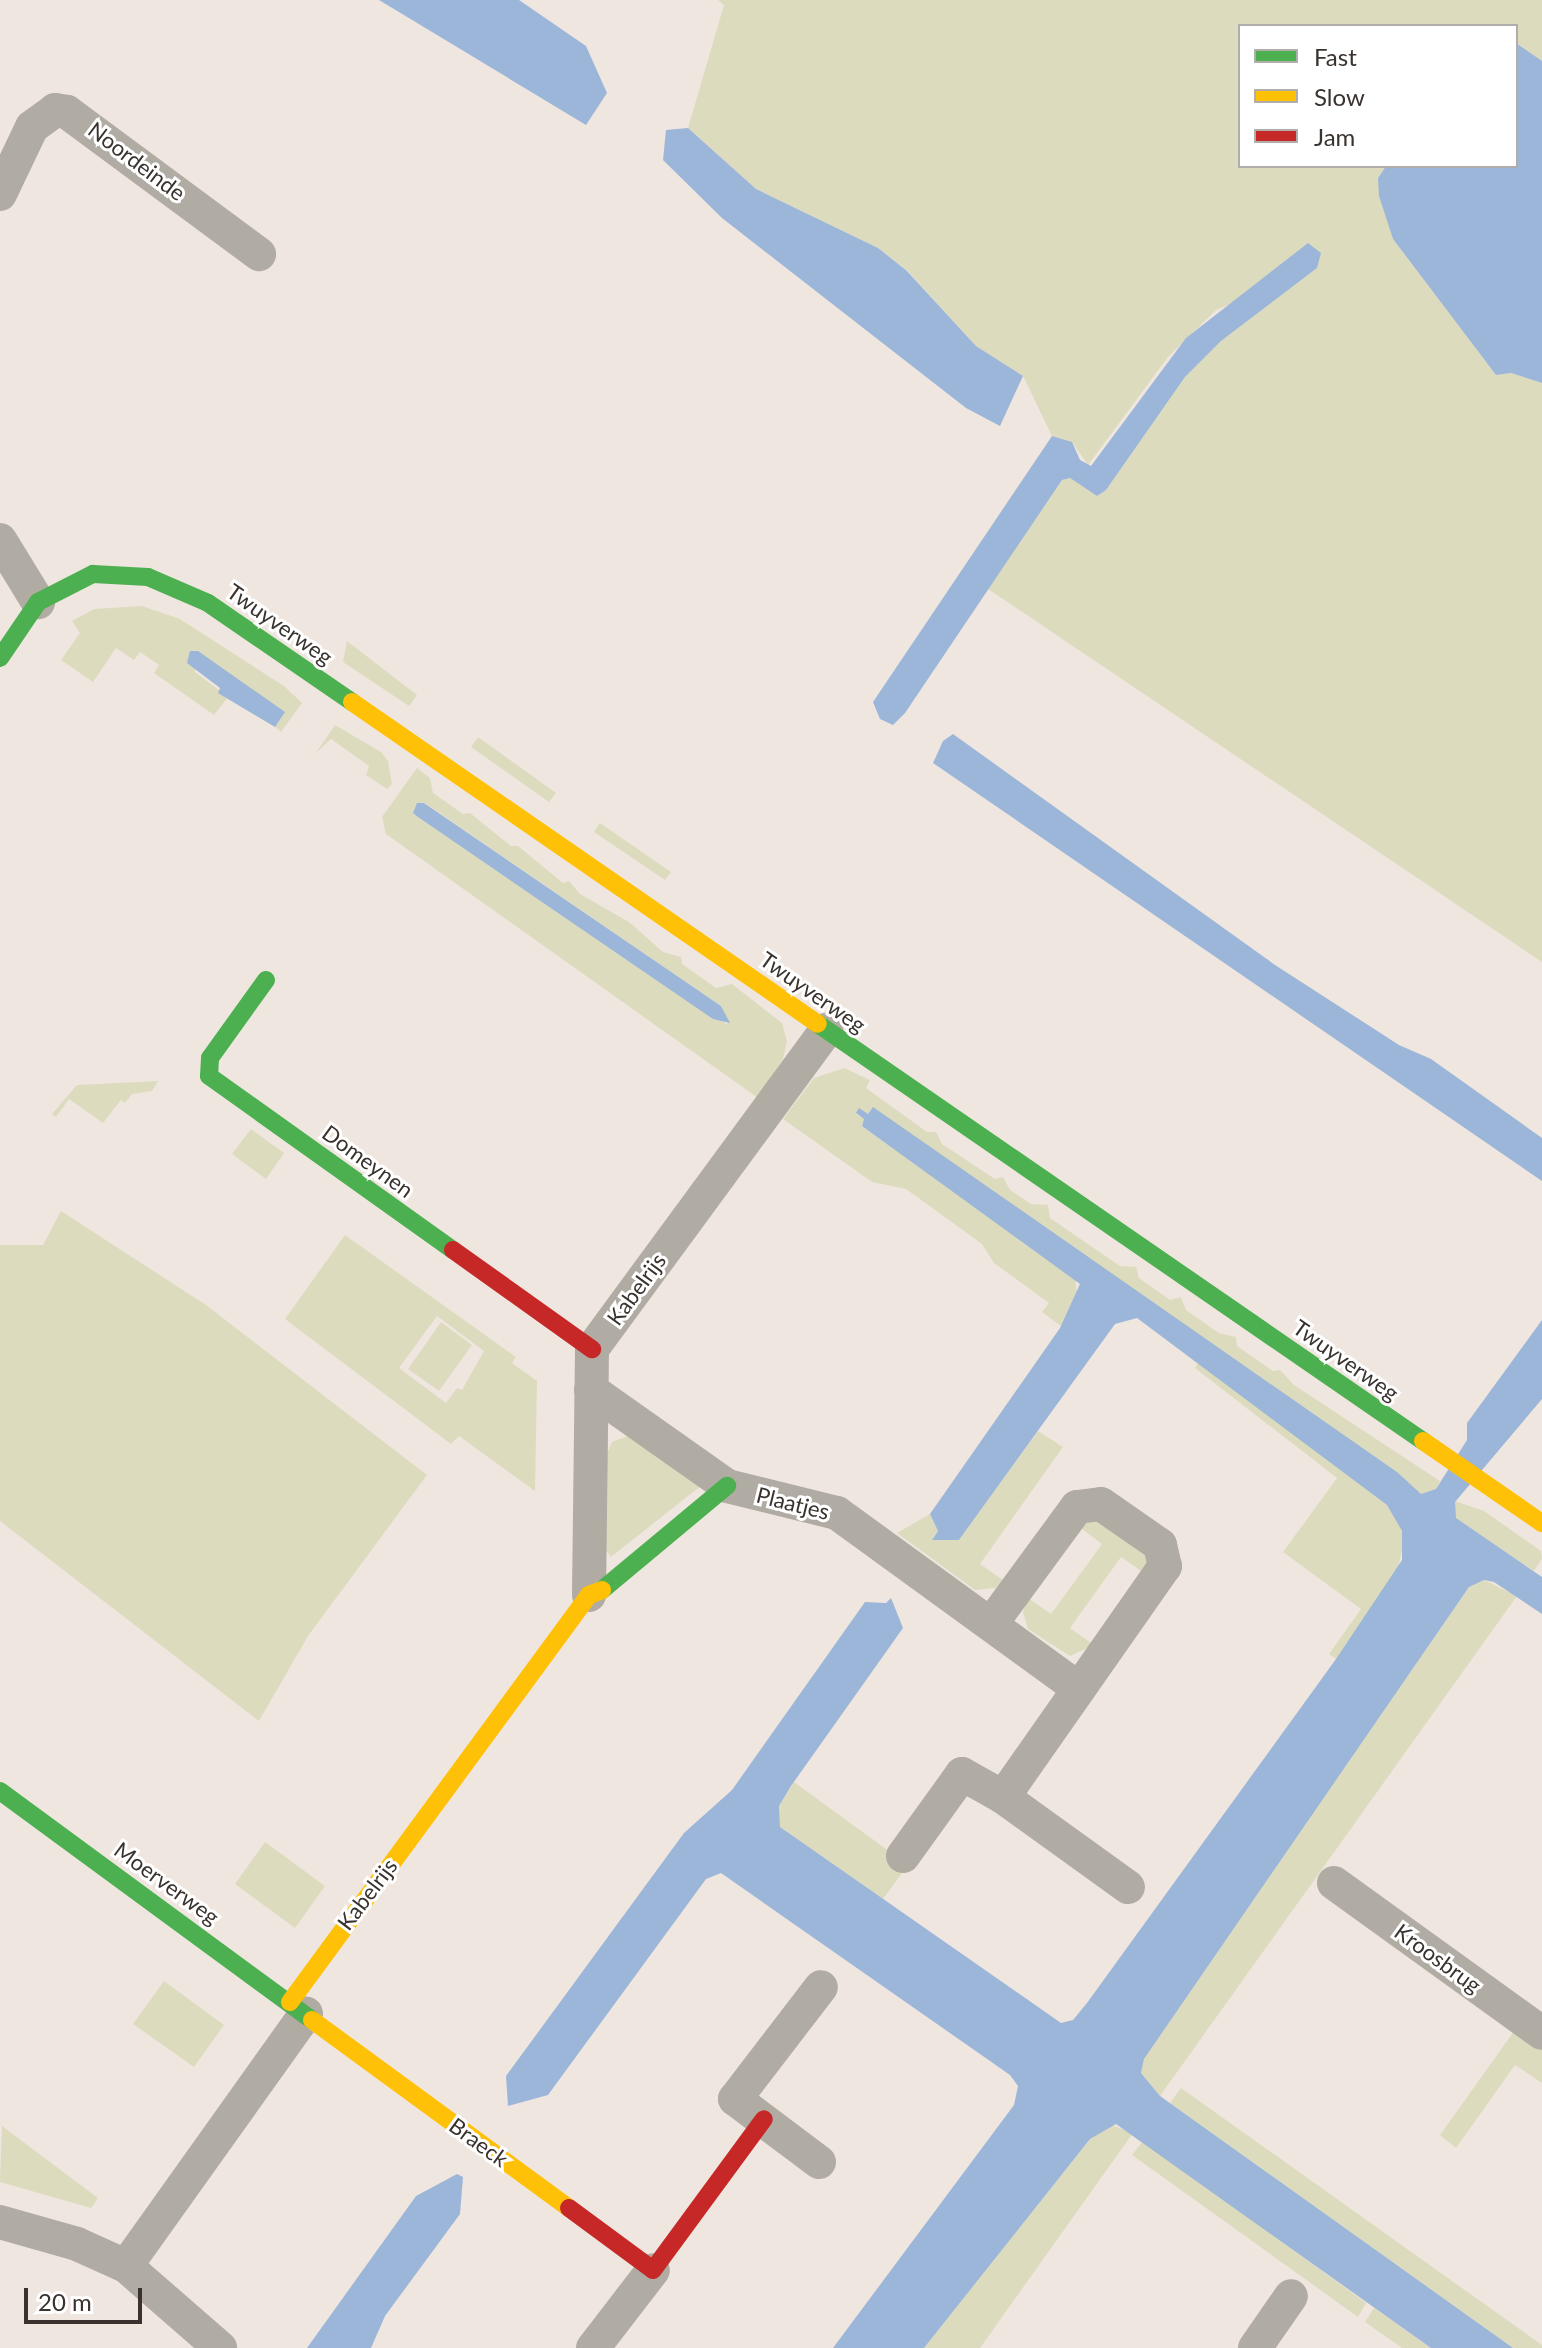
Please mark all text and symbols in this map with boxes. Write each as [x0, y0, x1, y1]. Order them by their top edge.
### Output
legend [1238, 24, 1518, 168]
text: Fast [1314, 42, 1357, 71]
text: Slow [1314, 82, 1365, 111]
street label: Noordeinde [83, 116, 191, 206]
text: Jam [1314, 122, 1355, 151]
street label: Twuyverweg [222, 578, 338, 670]
street label: Twuyverweg [755, 946, 871, 1038]
street label: Domeynen [317, 1119, 419, 1203]
street label: Kabelrijs [601, 1248, 671, 1330]
street label: Twuyverweg [1288, 1314, 1404, 1406]
street label: Plaatjes [754, 1481, 832, 1525]
street label: Moerverweg [109, 1836, 225, 1930]
street label: Kabelrijs [332, 1853, 402, 1935]
street label: Kroosbrug [1390, 1918, 1486, 1998]
street label: Braeck [445, 2112, 513, 2172]
scale bar [28, 2272, 146, 2322]
text: 20 m [38, 2287, 92, 2316]

